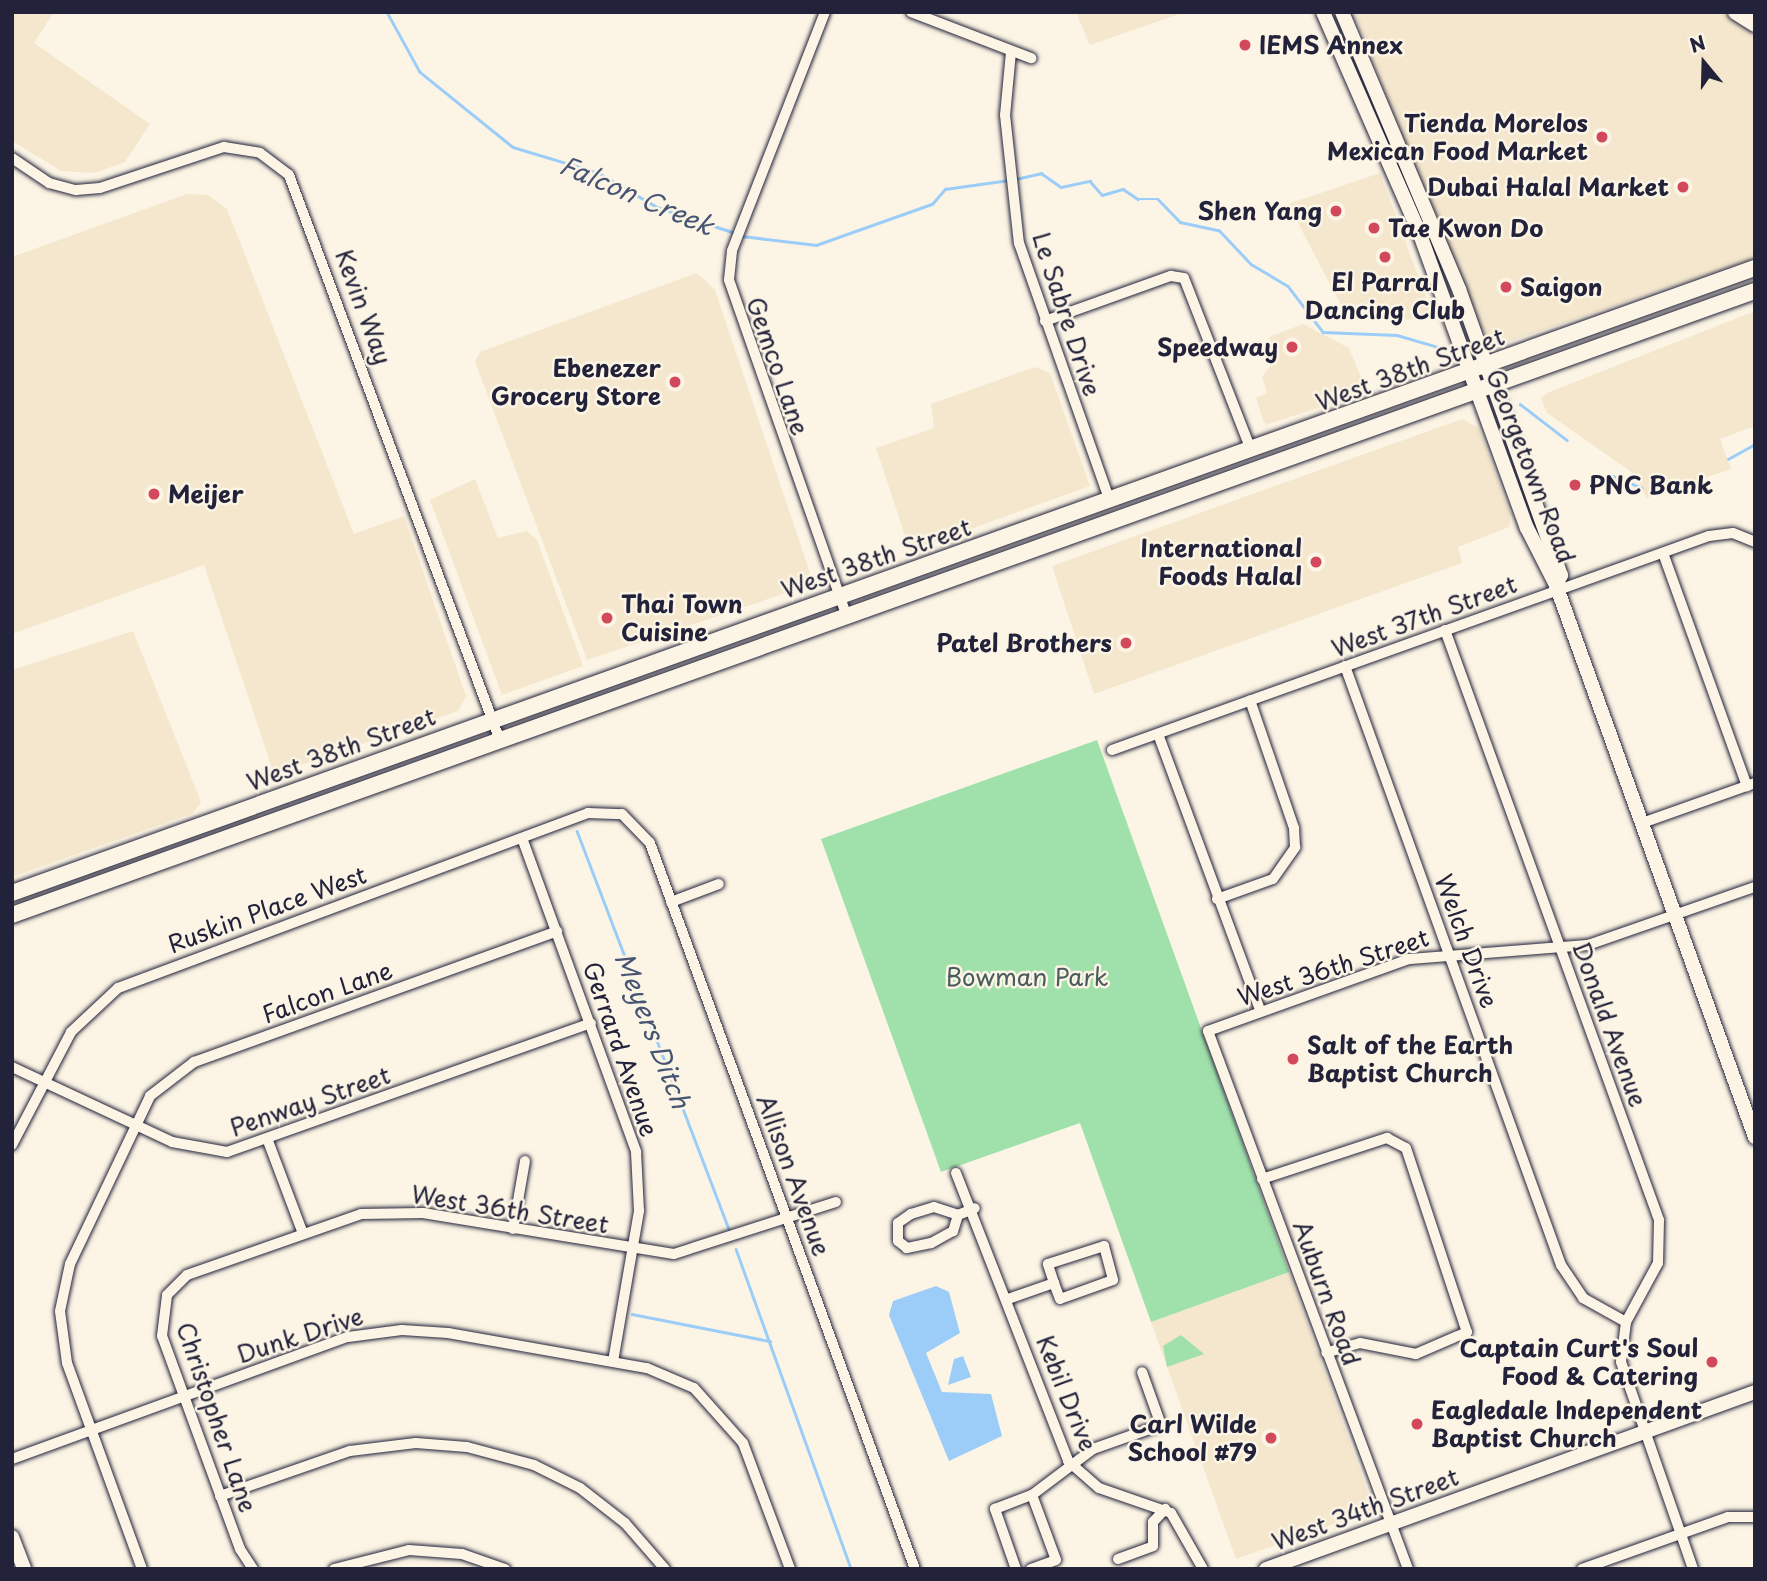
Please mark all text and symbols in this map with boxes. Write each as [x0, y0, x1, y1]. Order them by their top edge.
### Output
text: N [1685, 27, 1709, 59]
north arrow [1669, 28, 1739, 98]
place label: IEMS Annex [1259, 31, 1402, 59]
marker: IEMS Annex [1237, 37, 1253, 53]
place label: Tienda Morelos Mexican Food Market [1327, 109, 1588, 165]
marker: Tienda Morelos Mexican Food Market [1594, 129, 1610, 145]
water label: Falcon Creek [555, 148, 719, 242]
place label: Dubai Halal Market [1425, 173, 1669, 201]
marker: Dubai Halal Market [1675, 179, 1691, 195]
place label: Shen Yang [1198, 197, 1322, 225]
marker: Shen Yang [1328, 203, 1344, 219]
place label: Tae Kwon Do [1388, 214, 1545, 242]
marker: Tae Kwon Do [1366, 220, 1382, 236]
street label: Le Sabre Drive [1027, 228, 1107, 400]
street label: Kevin Way [330, 246, 398, 368]
marker: El Parral Dancing Club [1377, 249, 1393, 265]
place label: El Parral Dancing Club [1304, 268, 1466, 324]
place label: Saigon [1520, 273, 1603, 301]
marker: Saigon [1498, 279, 1514, 295]
street label: Gemco Lane [741, 293, 815, 439]
street label: West 38th Street [1312, 322, 1508, 416]
place label: Speedway [1157, 333, 1278, 361]
marker: Speedway [1284, 339, 1300, 355]
place label: Ebenezer Grocery Store [490, 354, 661, 410]
street label: Georgetown Road [1481, 365, 1581, 567]
marker: Ebenezer Grocery Store [667, 374, 683, 390]
place label: PNC Bank [1589, 471, 1713, 499]
marker: PNC Bank [1567, 477, 1583, 493]
place label: Meijer [168, 480, 244, 508]
marker: Meijer [146, 486, 162, 502]
street label: West 38th Street [778, 512, 974, 604]
place label: International Foods Halal [1140, 534, 1302, 590]
marker: International Foods Halal [1308, 554, 1324, 570]
street label: West 37th Street [1327, 569, 1521, 663]
place label: Thai Town Cuisine [621, 590, 742, 646]
marker: Thai Town Cuisine [599, 610, 615, 626]
place label: Patel Brothers [935, 629, 1112, 657]
marker: Patel Brothers [1118, 635, 1134, 651]
street label: West 38th Street [243, 702, 439, 796]
street label: Ruskin Place West [164, 860, 370, 958]
street label: Welch Drive [1430, 871, 1504, 1011]
street label: West 36th Street [1233, 922, 1433, 1012]
street label: Donald Avenue [1567, 937, 1653, 1111]
water label: Meyers Ditch [609, 947, 697, 1113]
street label: Falcon Lane [257, 955, 397, 1029]
street label: Gerrard Avenue [577, 957, 665, 1141]
park label: Bowman Park [946, 963, 1108, 991]
place label: Salt of the Earth Baptist Church [1307, 1031, 1514, 1087]
marker: Salt of the Earth Baptist Church [1285, 1051, 1301, 1067]
street label: Penway Street [226, 1060, 394, 1142]
street label: Allison Avenue [752, 1092, 836, 1258]
street label: West 36th Street [409, 1179, 611, 1239]
street label: Auburn Road [1287, 1216, 1367, 1370]
street label: Dunk Drive [233, 1301, 367, 1369]
street label: Christopher Lane [171, 1318, 263, 1516]
street label: Kebil Drive [1031, 1330, 1103, 1456]
place label: Captain Curt's Soul Food & Catering [1458, 1334, 1698, 1390]
marker: Captain Curt's Soul Food & Catering [1704, 1354, 1720, 1370]
place label: Eagledale Independent Baptist Church [1431, 1396, 1703, 1452]
place label: Carl Wilde School #79 [1127, 1410, 1257, 1466]
marker: Eagledale Independent Baptist Church [1409, 1416, 1425, 1432]
marker: Carl Wilde School #79 [1263, 1430, 1279, 1446]
street label: West 34th Street [1267, 1462, 1463, 1556]

